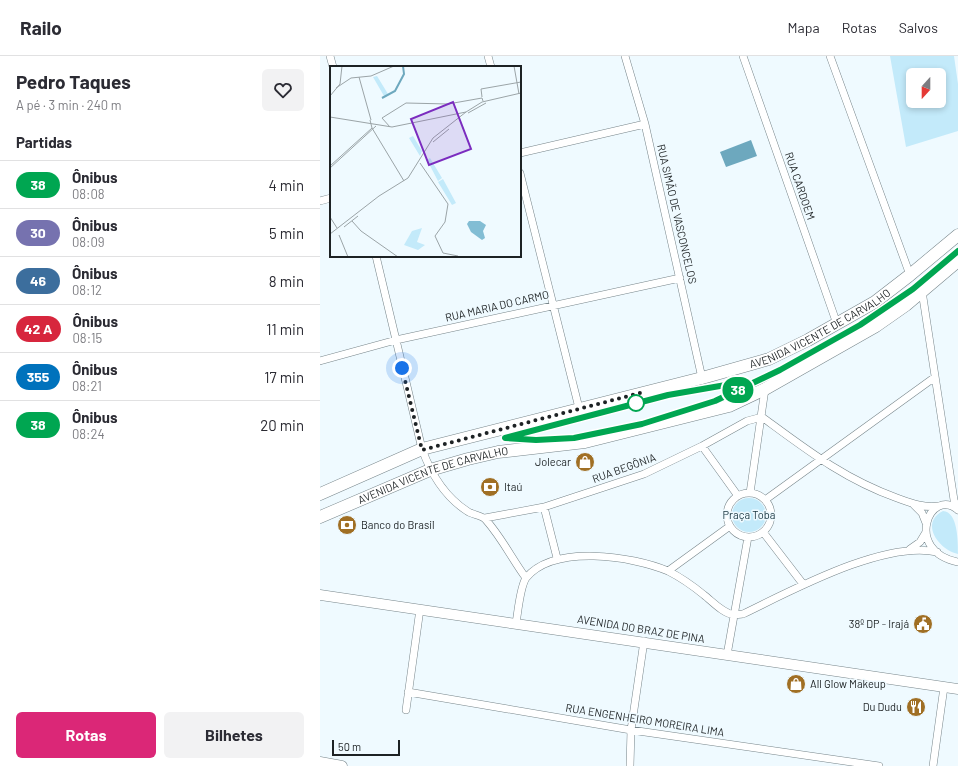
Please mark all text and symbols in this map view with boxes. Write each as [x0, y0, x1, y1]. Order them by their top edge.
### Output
text: Railo [20, 16, 62, 39]
text: Mapa [788, 19, 820, 36]
text: Rotas [842, 19, 877, 36]
text: Salvos [899, 19, 938, 36]
inset map [330, 66, 521, 257]
north arrow [906, 68, 946, 108]
map controls [906, 68, 946, 108]
button: heart [262, 69, 304, 111]
text: Pedro Taques [16, 70, 131, 93]
text: A pé · 3 min · 240 m [16, 97, 122, 113]
text: Partidas [16, 133, 72, 151]
street label: RUA SIMÃO DE VASCONCELOS [655, 143, 700, 285]
street label: RUA CARDOEM [783, 150, 818, 221]
text: Ônibus [72, 168, 118, 186]
text: 38 [30, 176, 46, 193]
text: 4 min [268, 176, 304, 194]
text: 08:08 [72, 186, 105, 202]
text: Ônibus [72, 216, 118, 234]
text: 30 [30, 224, 46, 241]
text: 5 min [269, 224, 304, 242]
text: 08:09 [72, 234, 105, 250]
text: Ônibus [72, 264, 118, 282]
text: 46 [30, 272, 46, 289]
text: 8 min [269, 272, 304, 290]
text: 08:12 [72, 282, 102, 298]
street label: AVENIDA VICENTE DE CARVALHO [748, 286, 893, 370]
street label: RUA MARIA DO CARMO [444, 287, 550, 324]
text: Ônibus [73, 312, 118, 330]
text: 42 A [24, 320, 53, 337]
text: 11 min [266, 320, 304, 338]
text: 08:15 [73, 330, 102, 346]
your location [392, 358, 412, 378]
text: Ônibus [72, 360, 118, 378]
text: 355 [27, 368, 49, 385]
text: 17 min [264, 368, 304, 386]
line badge: 38 [720, 377, 756, 403]
text: 08:21 [72, 378, 102, 394]
text: 38 [730, 381, 746, 398]
unlabelled marker [627, 394, 645, 412]
text: Ônibus [72, 408, 118, 426]
text: 38 [30, 416, 46, 433]
text: 20 min [260, 416, 304, 434]
text: 08:24 [72, 426, 105, 442]
street label: AVENIDA VICENTE DE CARVALHO [356, 444, 509, 506]
street label: RUA BEGÔNIA [590, 450, 658, 485]
shop icon: Jolecar [574, 451, 596, 473]
place label: Jolecar [535, 455, 571, 468]
bank icon: Itaú [479, 476, 501, 498]
place label: Itaú [504, 480, 522, 493]
park label: Praça Toba [723, 508, 775, 521]
bank icon: Banco do Brasil [336, 514, 358, 536]
place label: Banco do Brasil [361, 518, 435, 531]
street label: AVENIDA DO BRAZ DE PINA [576, 612, 706, 645]
public building icon: 38º DP - Irajá [912, 613, 934, 635]
place label: 38º DP - Irajá [849, 617, 909, 630]
shop icon: All Glow Makeup [785, 673, 807, 695]
place label: All Glow Makeup [810, 677, 886, 690]
restaurant icon: Du Dudu [905, 696, 927, 718]
place label: Du Dudu [863, 700, 902, 713]
street label: RUA ENGENHEIRO MOREIRA LIMA [565, 701, 726, 739]
button: Rotas [16, 712, 156, 758]
button: Bilhetes [164, 712, 304, 758]
scale bar [332, 738, 400, 757]
text: 50 m [338, 740, 361, 753]

